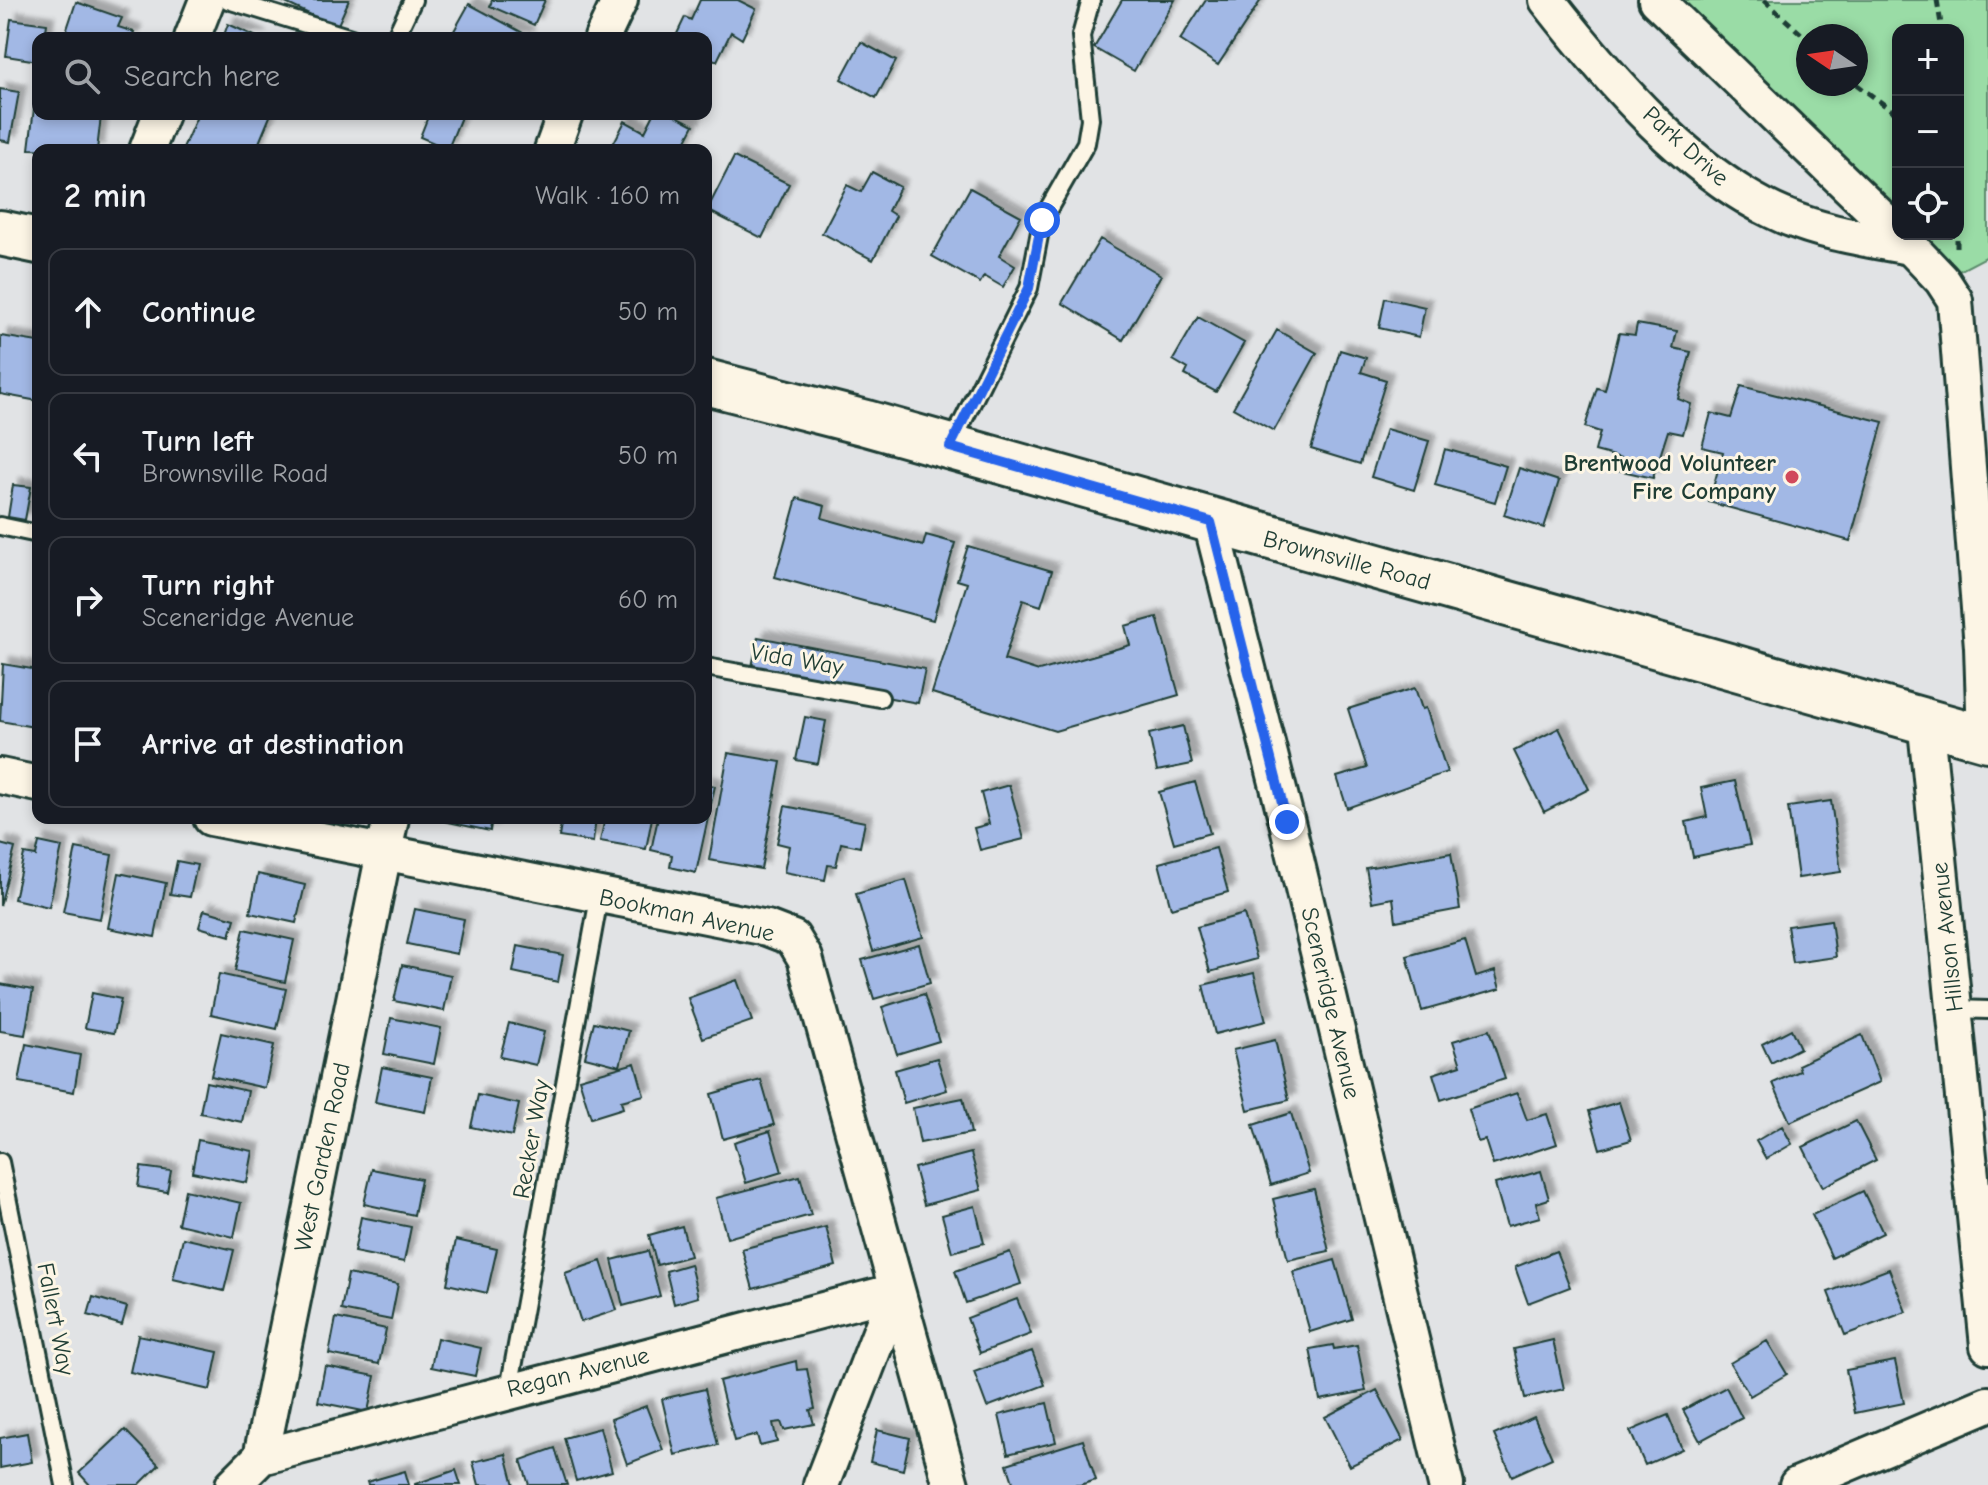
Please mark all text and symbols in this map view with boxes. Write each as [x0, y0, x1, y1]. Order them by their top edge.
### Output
north arrow [1796, 24, 1868, 96]
map controls [1892, 24, 1964, 240]
button: + [1892, 24, 1964, 96]
search box [32, 32, 712, 120]
icon: search [60, 54, 104, 98]
text: Search here [124, 59, 280, 94]
button: − [1892, 96, 1964, 168]
street label: Park Drive [1637, 100, 1735, 192]
button: locate [1892, 168, 1964, 240]
text: 2 min [64, 176, 147, 216]
text: Walk · 160 m [535, 181, 680, 211]
route start [1024, 202, 1060, 238]
icon: ahead [66, 290, 110, 334]
text: Continue [142, 295, 256, 330]
text: 50 m [618, 297, 678, 327]
text: Turn left [142, 424, 254, 459]
icon: left [66, 434, 110, 478]
text: 50 m [618, 441, 678, 471]
place label: Brentwood Volunteer Fire Company [1563, 449, 1776, 505]
text: Brownsville Road [142, 459, 328, 489]
marker: Brentwood Volunteer Fire Company [1783, 468, 1801, 486]
street label: Brownsville Road [1260, 524, 1434, 596]
text: Turn right [142, 568, 274, 603]
icon: right [66, 578, 110, 622]
text: 60 m [618, 585, 678, 615]
text: Sceneridge Avenue [142, 603, 354, 633]
street label: Vida Way [748, 637, 846, 681]
icon: arrive [66, 722, 110, 766]
text: Arrive at destination [142, 727, 404, 762]
route end [1269, 804, 1305, 840]
street label: Hillson Avenue [1925, 861, 1969, 1013]
street label: Bookman Avenue [597, 883, 777, 947]
street label: Sceneridge Avenue [1295, 905, 1367, 1101]
street label: West Garden Road [288, 1060, 356, 1254]
street label: Recker Way [507, 1077, 555, 1201]
street label: Fallert Way [31, 1260, 81, 1378]
street label: Regan Avenue [504, 1341, 652, 1403]

